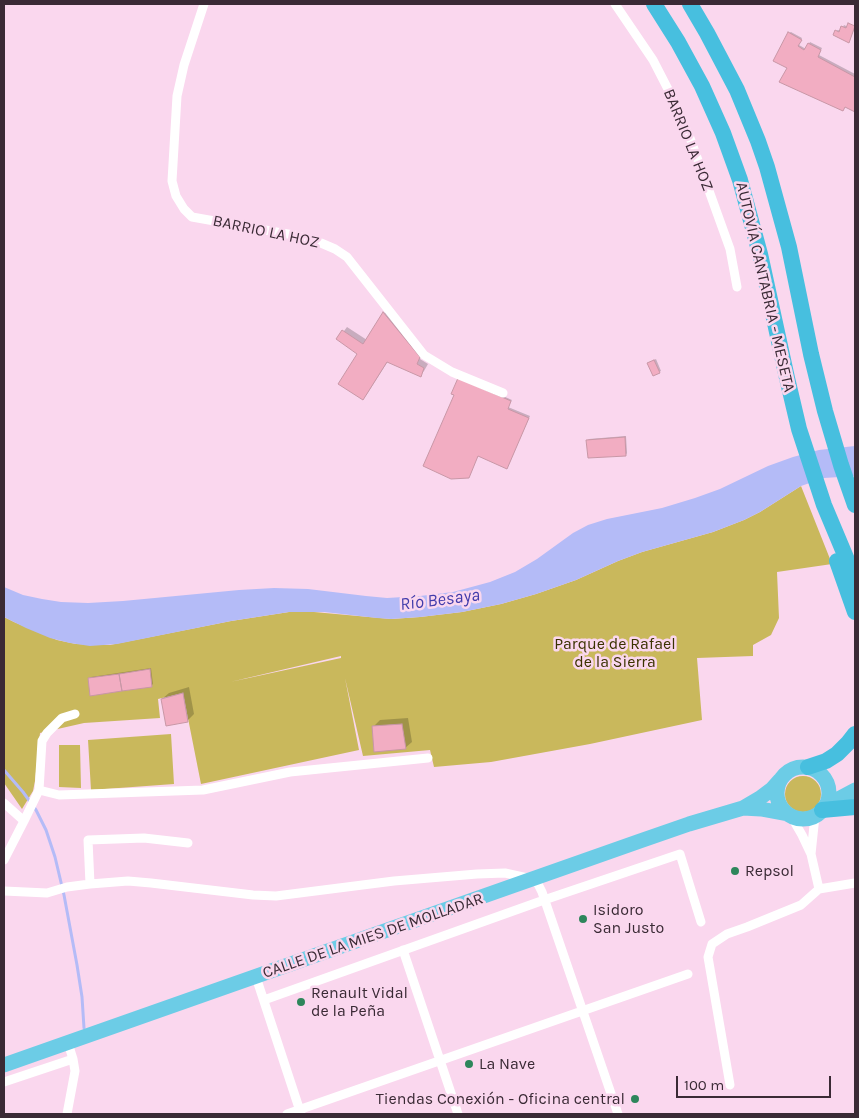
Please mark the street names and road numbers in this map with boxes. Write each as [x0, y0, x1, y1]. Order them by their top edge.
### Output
street label: BARRIO LA HOZ [659, 86, 717, 194]
street label: AUTOVÍA CANTABRIA - MESETA [731, 180, 799, 394]
street label: BARRIO LA HOZ [211, 211, 321, 253]
street label: CALLE DE LA MIES DE MOLLADAR [260, 889, 486, 983]

